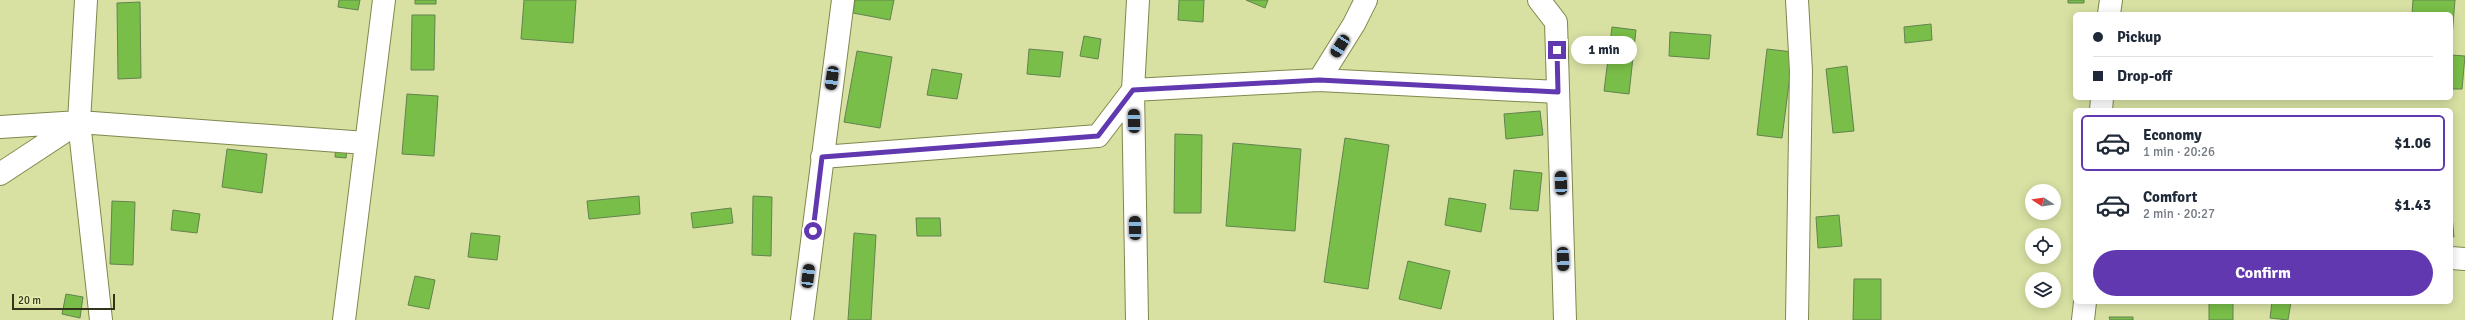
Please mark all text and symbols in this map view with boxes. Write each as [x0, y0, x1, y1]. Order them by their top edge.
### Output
text: Pickup [2117, 28, 2161, 46]
car [1329, 33, 1351, 59]
callout: 1 min [1571, 36, 1637, 64]
route end [1548, 41, 1566, 59]
text: 1 min [1588, 42, 1620, 58]
car [824, 65, 840, 91]
text: Drop-off [2117, 67, 2172, 85]
car [1128, 109, 1140, 133]
icon: car [2095, 125, 2131, 161]
text: Economy [2143, 126, 2202, 144]
text: $1.06 [2394, 134, 2431, 152]
text: 1 min · 20:26 [2143, 144, 2215, 160]
car [1555, 171, 1567, 195]
north arrow [2025, 184, 2061, 220]
map controls [2025, 184, 2061, 308]
icon: car [2095, 187, 2131, 223]
text: Comfort [2143, 188, 2197, 206]
text: $1.43 [2394, 196, 2431, 214]
text: 2 min · 20:27 [2143, 206, 2215, 222]
car [1129, 216, 1141, 240]
route start [804, 222, 822, 240]
button: locate [2025, 228, 2061, 264]
car [1557, 247, 1569, 271]
button: Confirm [2093, 250, 2433, 296]
car [801, 263, 815, 289]
button: layers [2025, 272, 2061, 308]
scale bar [12, 292, 115, 311]
text: 20 m [18, 294, 41, 307]

